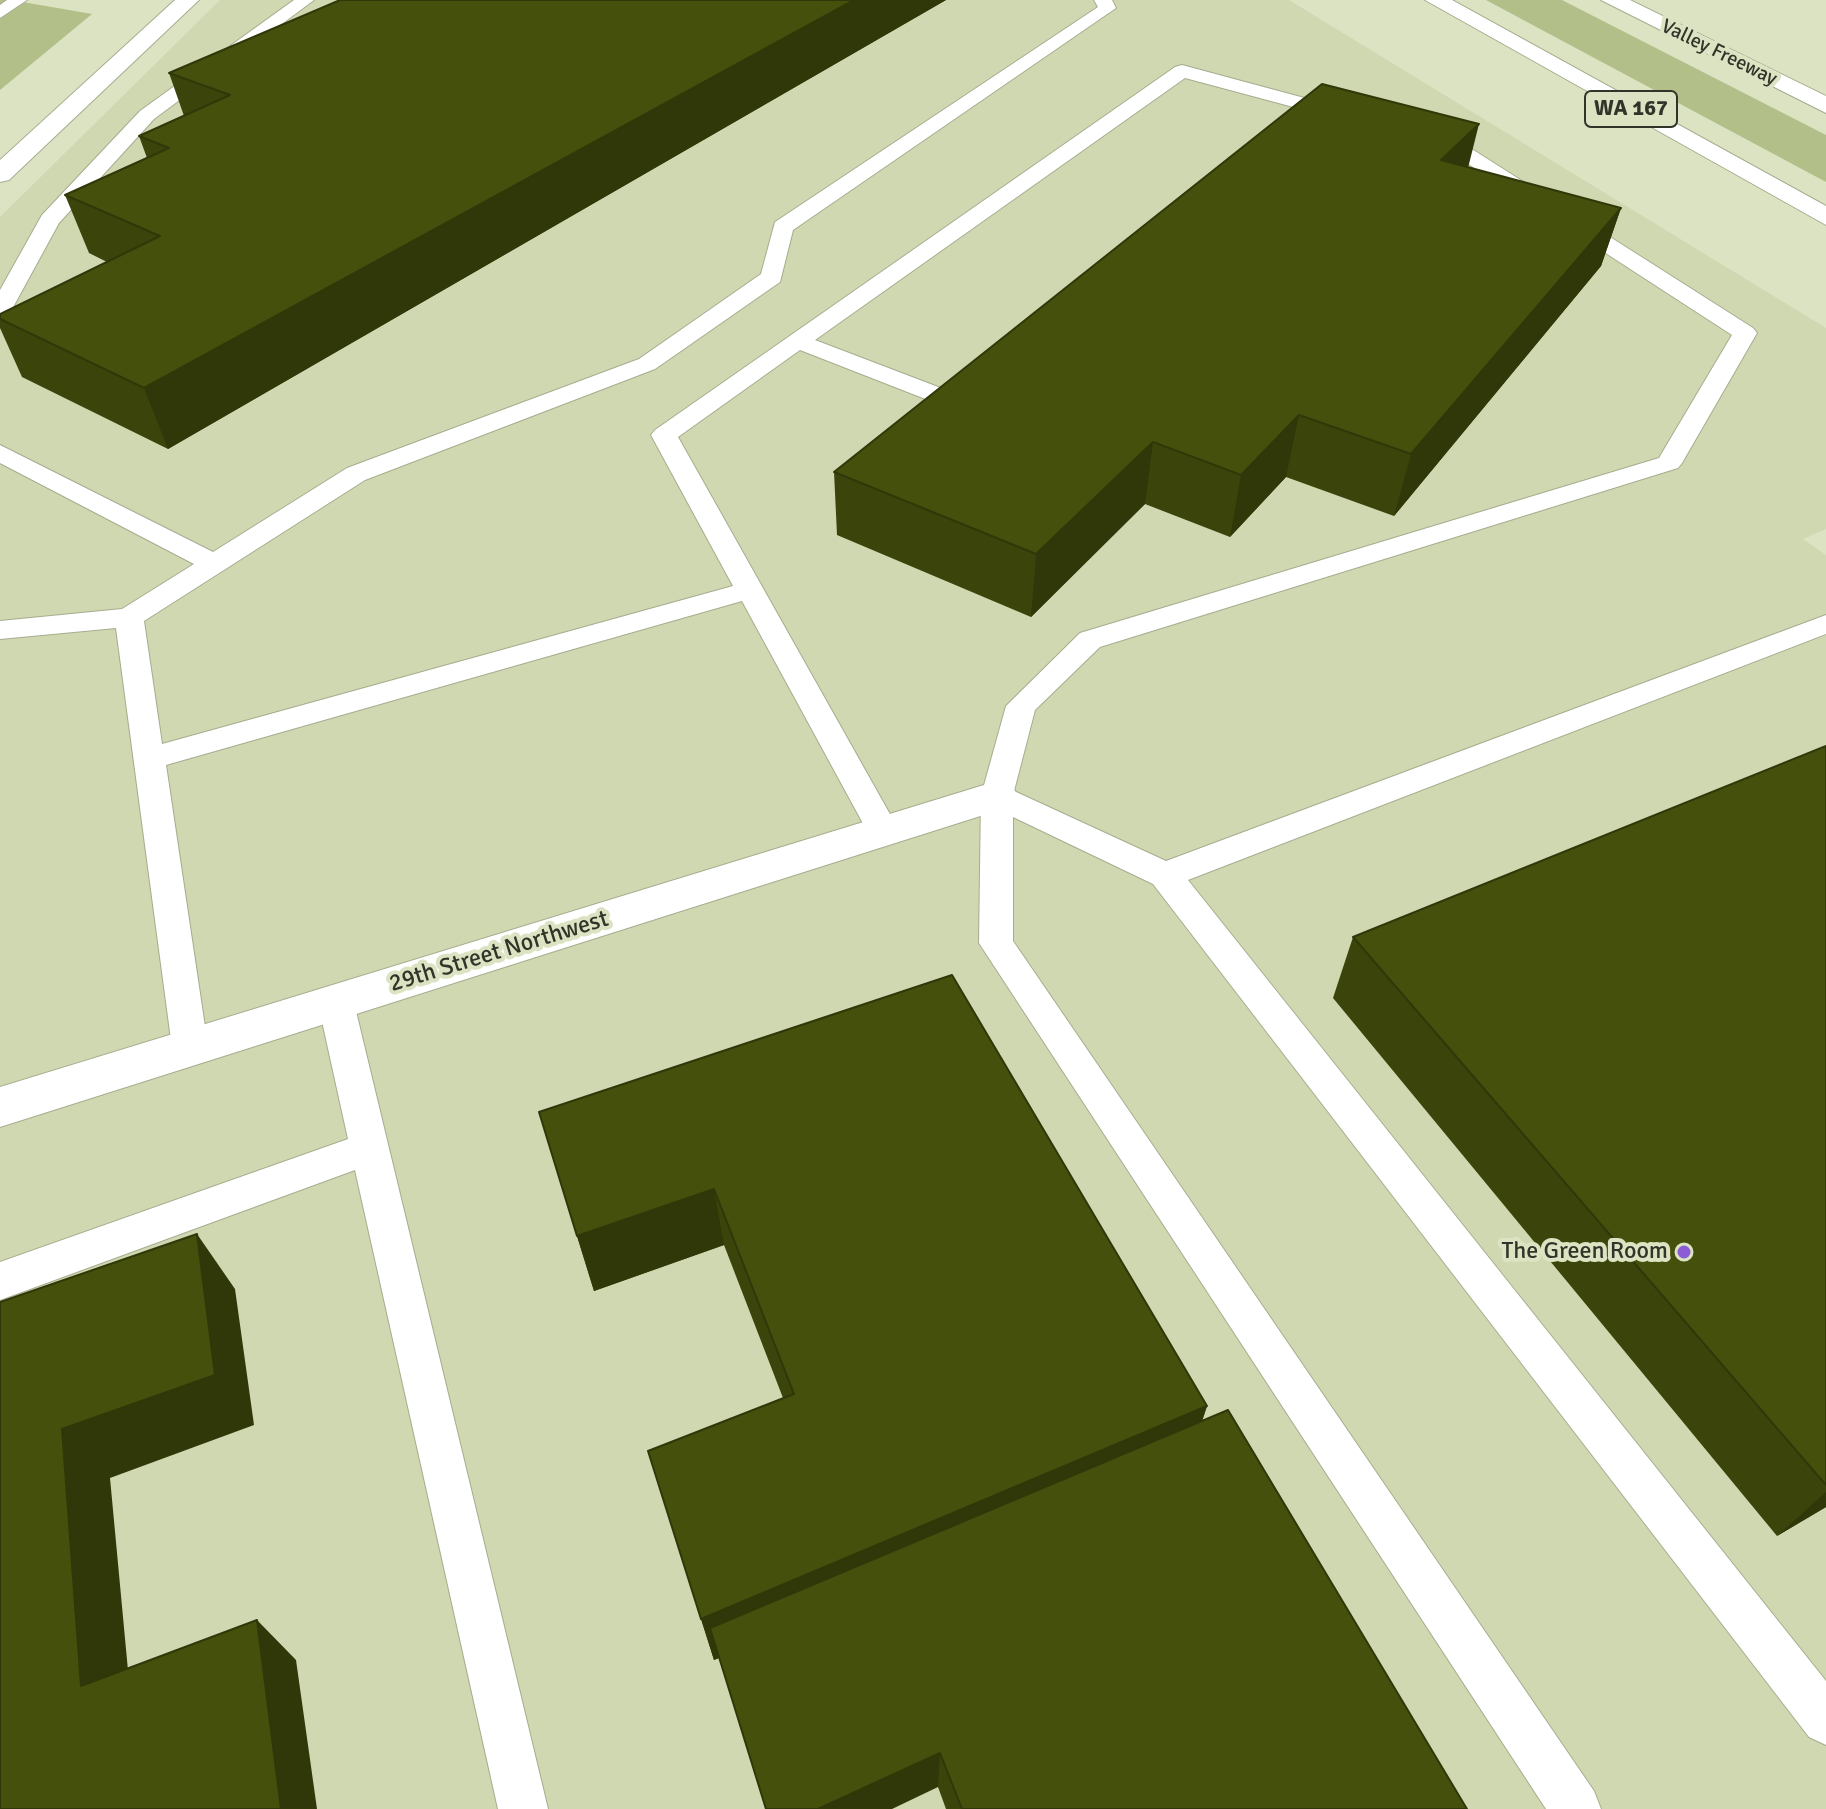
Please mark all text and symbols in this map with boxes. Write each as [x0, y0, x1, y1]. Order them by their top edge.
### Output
street label: Valley Freeway [1657, 15, 1781, 91]
road number: WA 167 [1585, 91, 1677, 127]
street label: 29th Street Northwest [386, 905, 612, 999]
place label: The Green Room [1501, 1238, 1668, 1266]
marker: The Green Room [1675, 1243, 1693, 1261]

